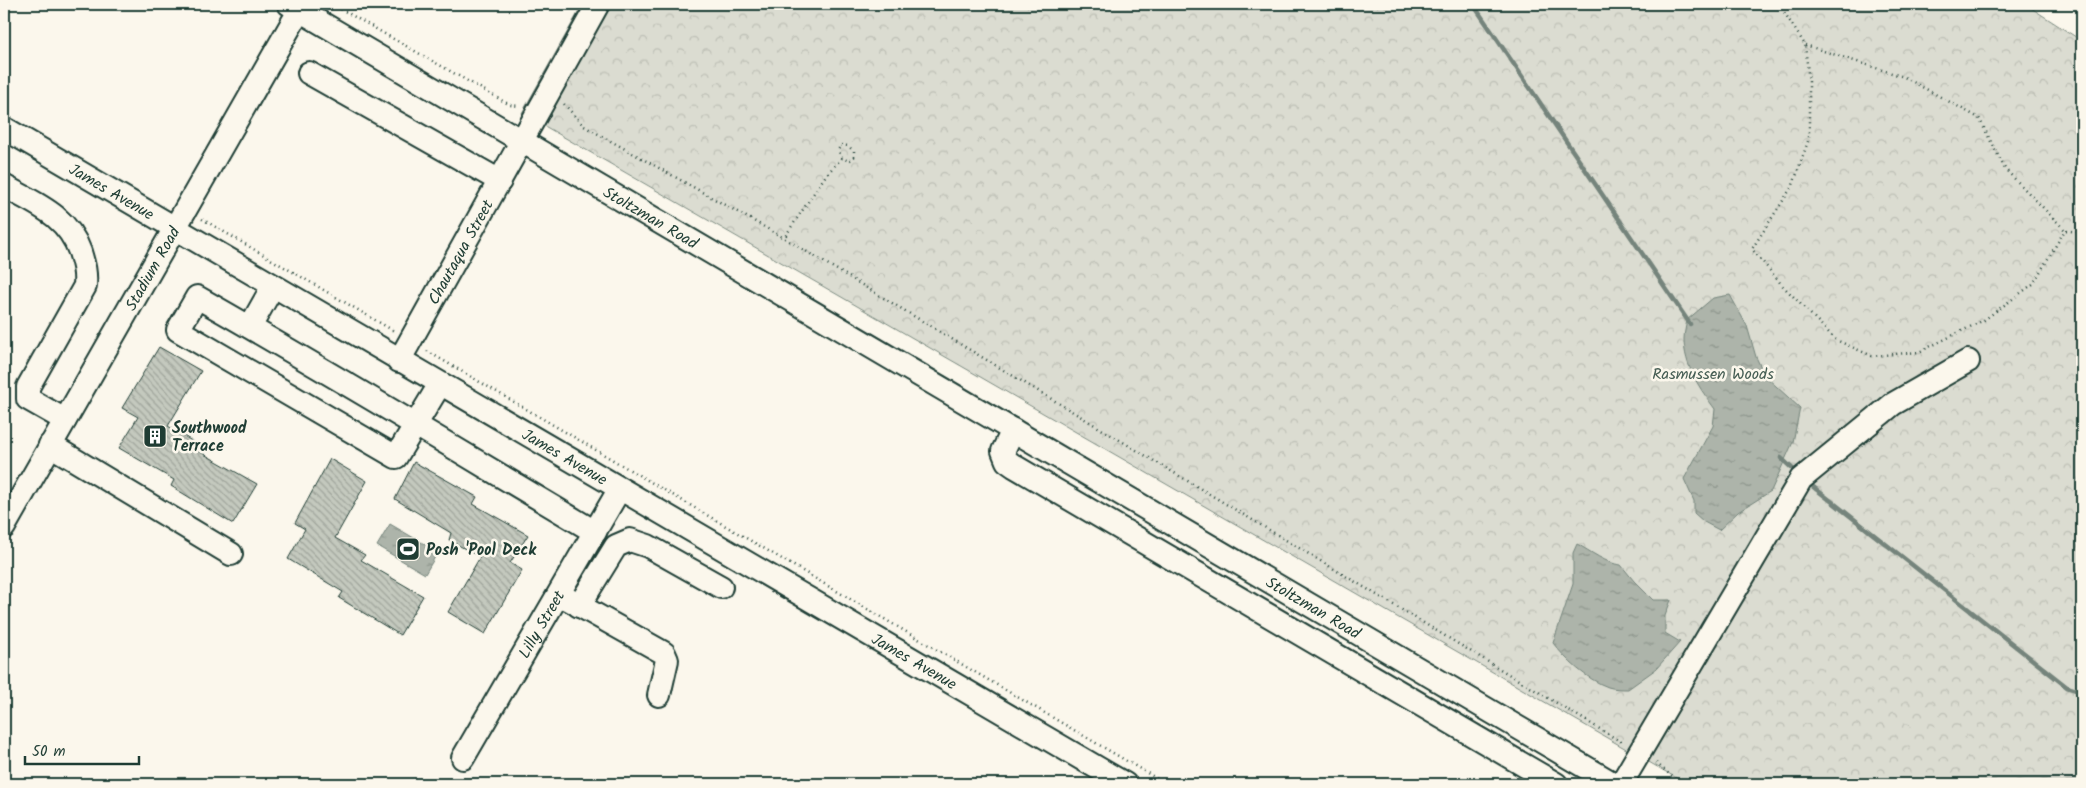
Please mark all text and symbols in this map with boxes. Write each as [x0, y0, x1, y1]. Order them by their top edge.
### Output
street label: James Avenue [64, 158, 159, 227]
street label: Stoltzman Road [598, 181, 703, 257]
street label: Chautaqua Street [422, 195, 501, 310]
street label: Stadium Road [119, 222, 188, 316]
park label: Rasmussen Woods [1652, 362, 1774, 387]
place label: Southwood Terrace [172, 416, 247, 459]
building icon: Southwood Terrace [142, 423, 168, 449]
street label: James Avenue [517, 423, 612, 492]
sports icon: Posh 'Pool Deck [395, 536, 421, 562]
place label: Posh 'Pool Deck [426, 538, 537, 563]
street label: Stoltzman Road [1261, 571, 1366, 647]
street label: Lilly Street [513, 585, 572, 663]
street label: James Avenue [866, 627, 961, 697]
scale bar [25, 733, 139, 765]
text: 50 m [32, 740, 66, 764]

